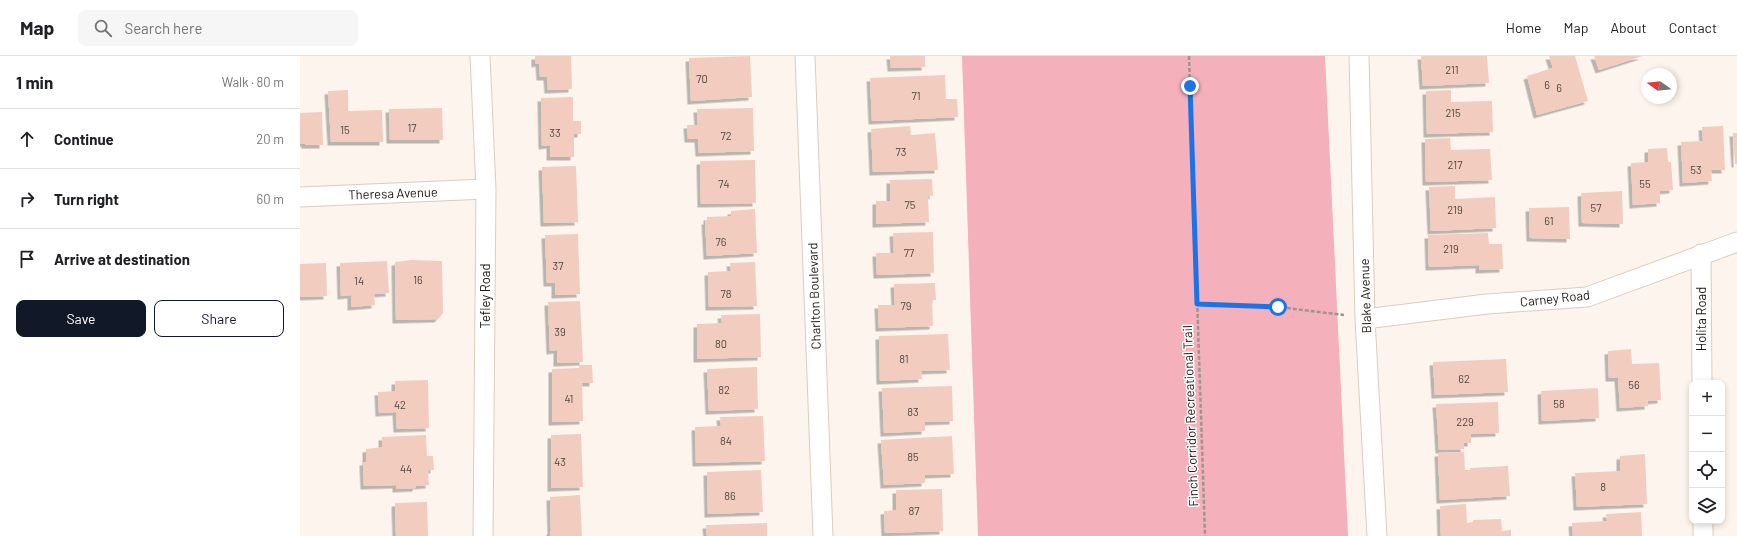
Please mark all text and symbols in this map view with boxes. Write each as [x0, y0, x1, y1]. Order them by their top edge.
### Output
search box [78, 10, 358, 46]
text: Map [20, 16, 54, 39]
icon: search [92, 17, 114, 39]
text: Search here [124, 19, 202, 37]
text: Home [1506, 19, 1542, 36]
text: Map [1564, 19, 1588, 36]
text: About [1610, 19, 1647, 36]
text: Contact [1669, 19, 1717, 36]
house number: 211 [1445, 63, 1459, 76]
north arrow [1641, 68, 1677, 104]
text: 1 min [16, 72, 53, 92]
house number: 70 [696, 72, 708, 85]
text: Walk · 80 m [222, 74, 284, 90]
route end [1181, 77, 1199, 95]
house number: 6 [1544, 78, 1550, 91]
house number: 6 [1556, 81, 1562, 94]
house number: 71 [911, 89, 921, 102]
house number: 215 [1445, 106, 1461, 119]
house number: 17 [407, 121, 417, 134]
house number: 15 [340, 123, 350, 136]
house number: 33 [549, 126, 561, 139]
icon: ahead [16, 128, 38, 150]
house number: 72 [720, 129, 732, 142]
text: Continue [54, 130, 114, 148]
text: 20 m [256, 131, 284, 147]
house number: 73 [896, 145, 906, 158]
house number: 217 [1448, 158, 1462, 171]
house number: 53 [1690, 163, 1702, 176]
house number: 74 [718, 177, 730, 190]
house number: 55 [1639, 177, 1651, 190]
street label: Theresa Avenue [348, 183, 438, 203]
icon: right [16, 188, 38, 210]
text: Turn right [54, 190, 119, 208]
text: 60 m [257, 191, 284, 207]
house number: 75 [905, 198, 916, 211]
house number: 57 [1591, 201, 1601, 214]
house number: 219 [1447, 203, 1463, 216]
house number: 61 [1544, 214, 1554, 227]
house number: 76 [716, 235, 727, 248]
street label: Charlton Boulevard [804, 242, 824, 350]
house number: 219 [1443, 242, 1459, 255]
house number: 77 [904, 246, 914, 259]
icon: arrive [16, 248, 38, 270]
text: Arrive at destination [54, 250, 190, 268]
street label: Blake Avenue [1356, 258, 1374, 334]
house number: 37 [553, 259, 563, 272]
street label: Tefley Road [477, 263, 493, 329]
house number: 16 [413, 273, 423, 286]
house number: 14 [354, 274, 364, 287]
street label: Carney Road [1519, 286, 1591, 310]
house number: 78 [721, 287, 732, 300]
street label: Holita Road [1693, 287, 1709, 351]
route start [1269, 298, 1287, 316]
house number: 79 [901, 299, 912, 312]
button: Save [16, 300, 146, 337]
button: Share [154, 300, 284, 337]
house number: 39 [554, 325, 566, 338]
street label: Finch Corridor Recreational Trail [1179, 325, 1201, 507]
house number: 80 [715, 337, 727, 350]
house number: 81 [899, 352, 909, 365]
house number: 62 [1458, 372, 1470, 385]
house number: 56 [1628, 378, 1640, 391]
map controls [1689, 380, 1725, 524]
button: + [1689, 380, 1725, 416]
house number: 82 [718, 383, 730, 396]
house number: 41 [565, 392, 573, 405]
house number: 58 [1553, 397, 1565, 410]
house number: 42 [394, 398, 406, 411]
house number: 83 [907, 405, 919, 418]
house number: 229 [1456, 415, 1474, 428]
button: − [1689, 416, 1725, 452]
house number: 84 [720, 434, 732, 447]
house number: 85 [907, 450, 919, 463]
button: locate [1689, 452, 1725, 488]
house number: 43 [554, 455, 566, 468]
house number: 44 [400, 462, 412, 475]
house number: 8 [1600, 480, 1606, 493]
button: layers [1689, 488, 1725, 524]
house number: 86 [724, 489, 736, 502]
house number: 87 [909, 504, 919, 517]

